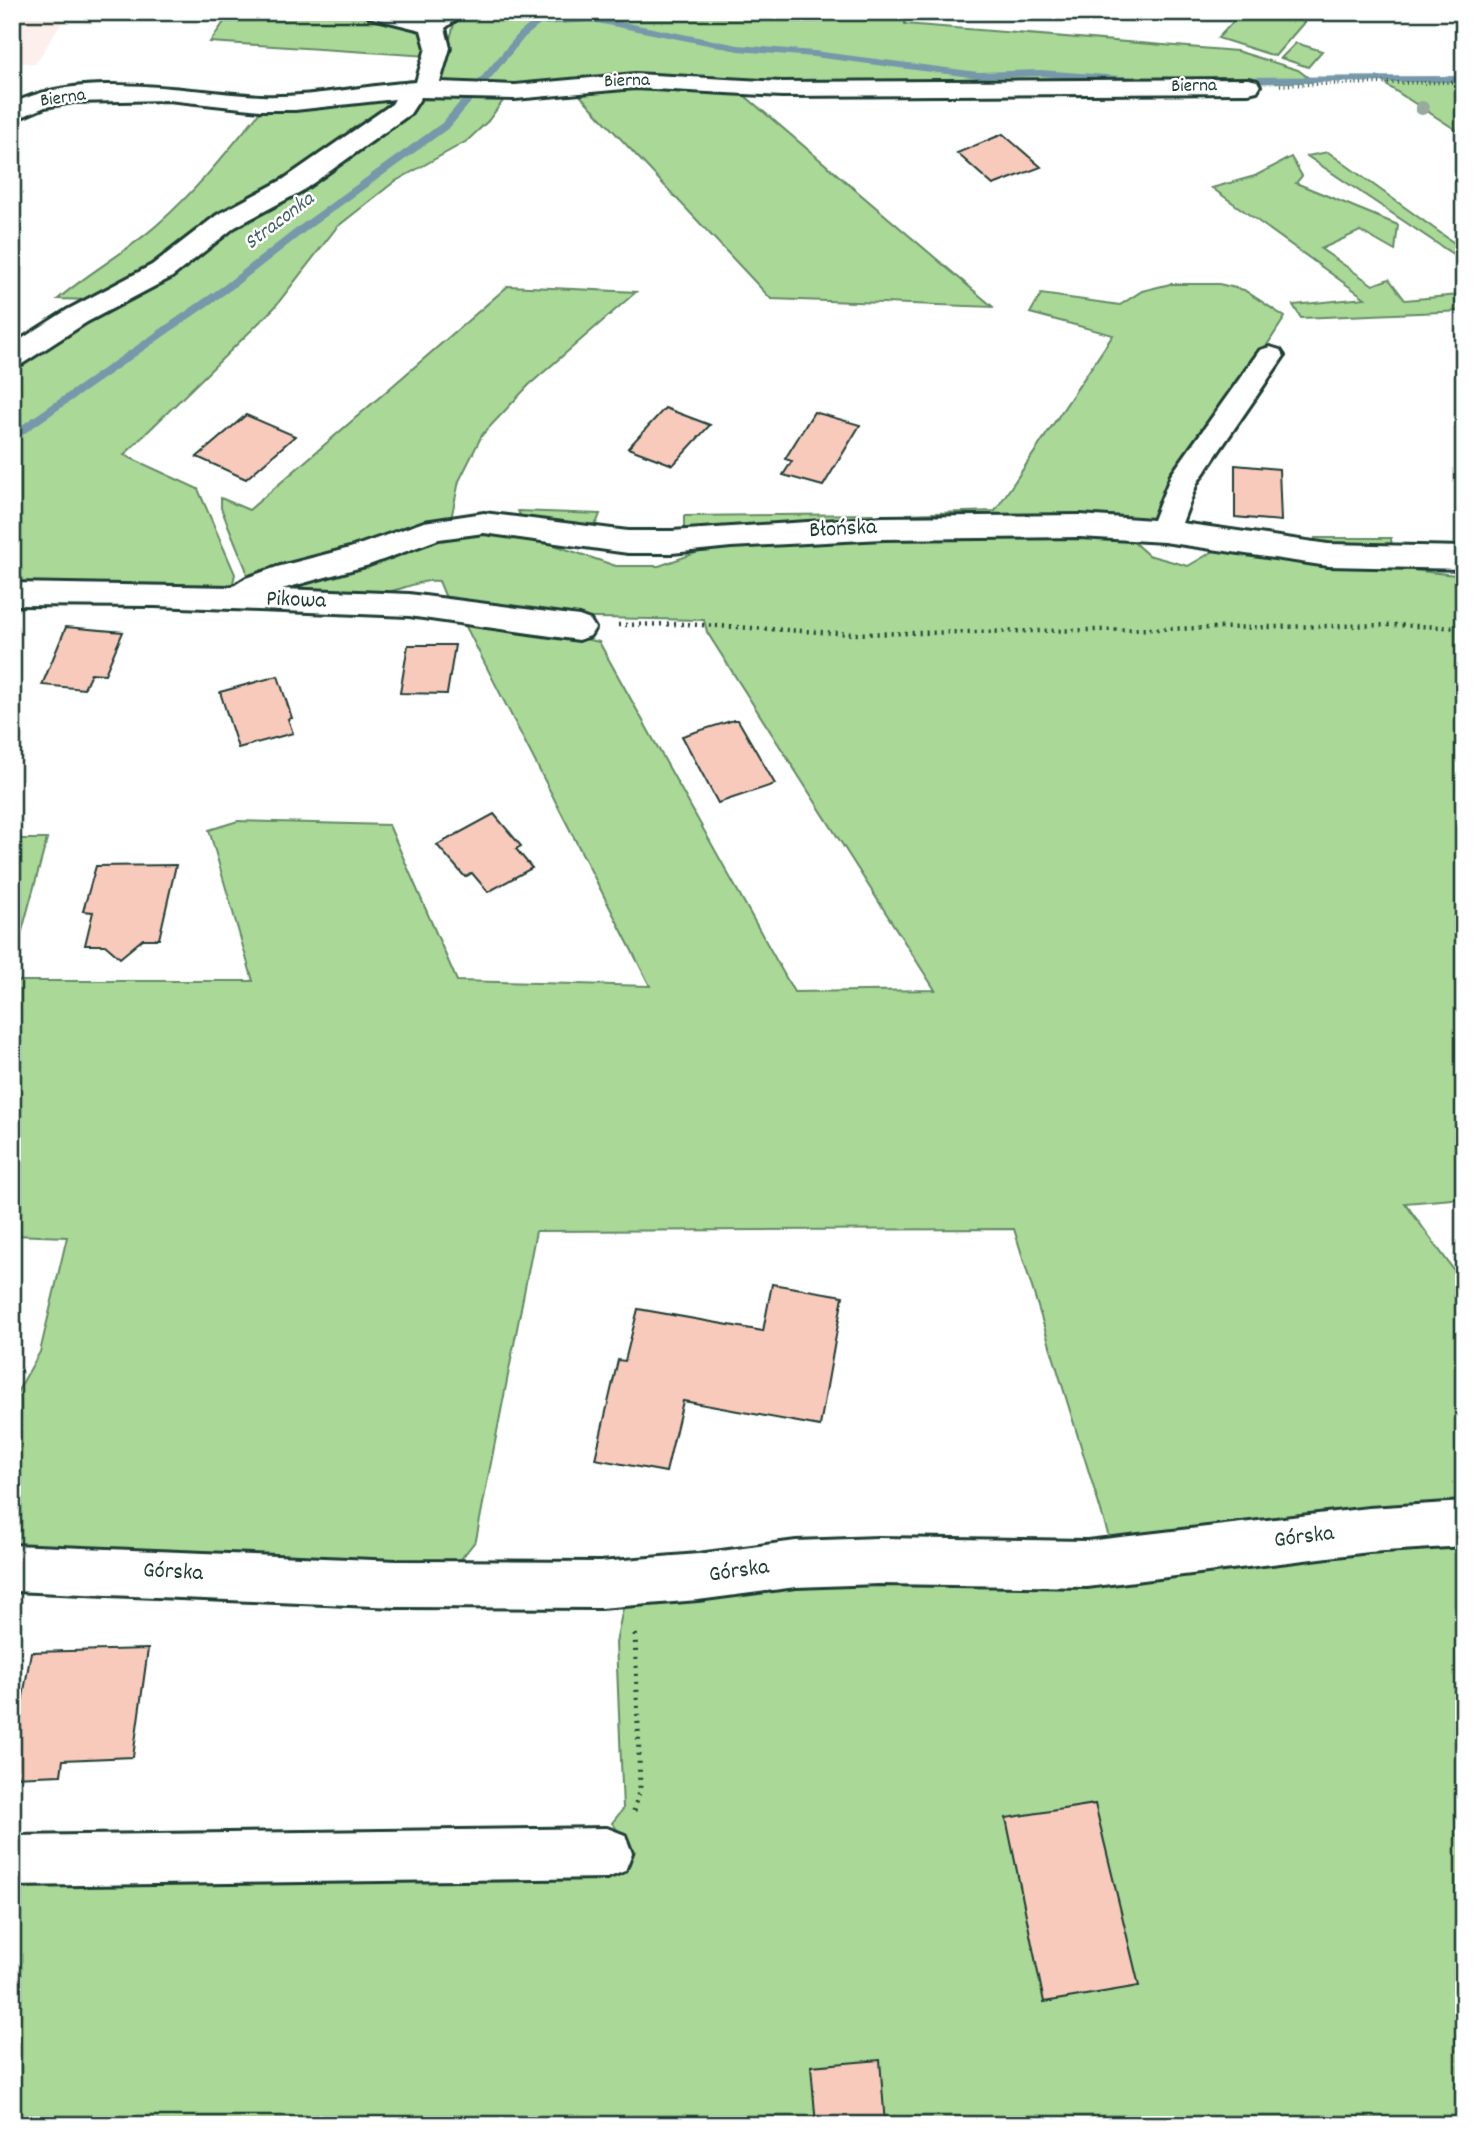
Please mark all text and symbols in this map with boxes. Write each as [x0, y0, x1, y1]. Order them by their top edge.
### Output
street label: Bierna [604, 68, 651, 96]
street label: Bierna [1171, 73, 1218, 101]
street label: Bierna [39, 82, 89, 116]
water label: Straconka [239, 185, 322, 258]
street label: Błońska [808, 512, 879, 548]
street label: Pikowa [265, 583, 328, 619]
street label: Górska [1272, 1518, 1337, 1558]
street label: Górska [707, 1551, 772, 1593]
street label: Górska [142, 1555, 205, 1591]

